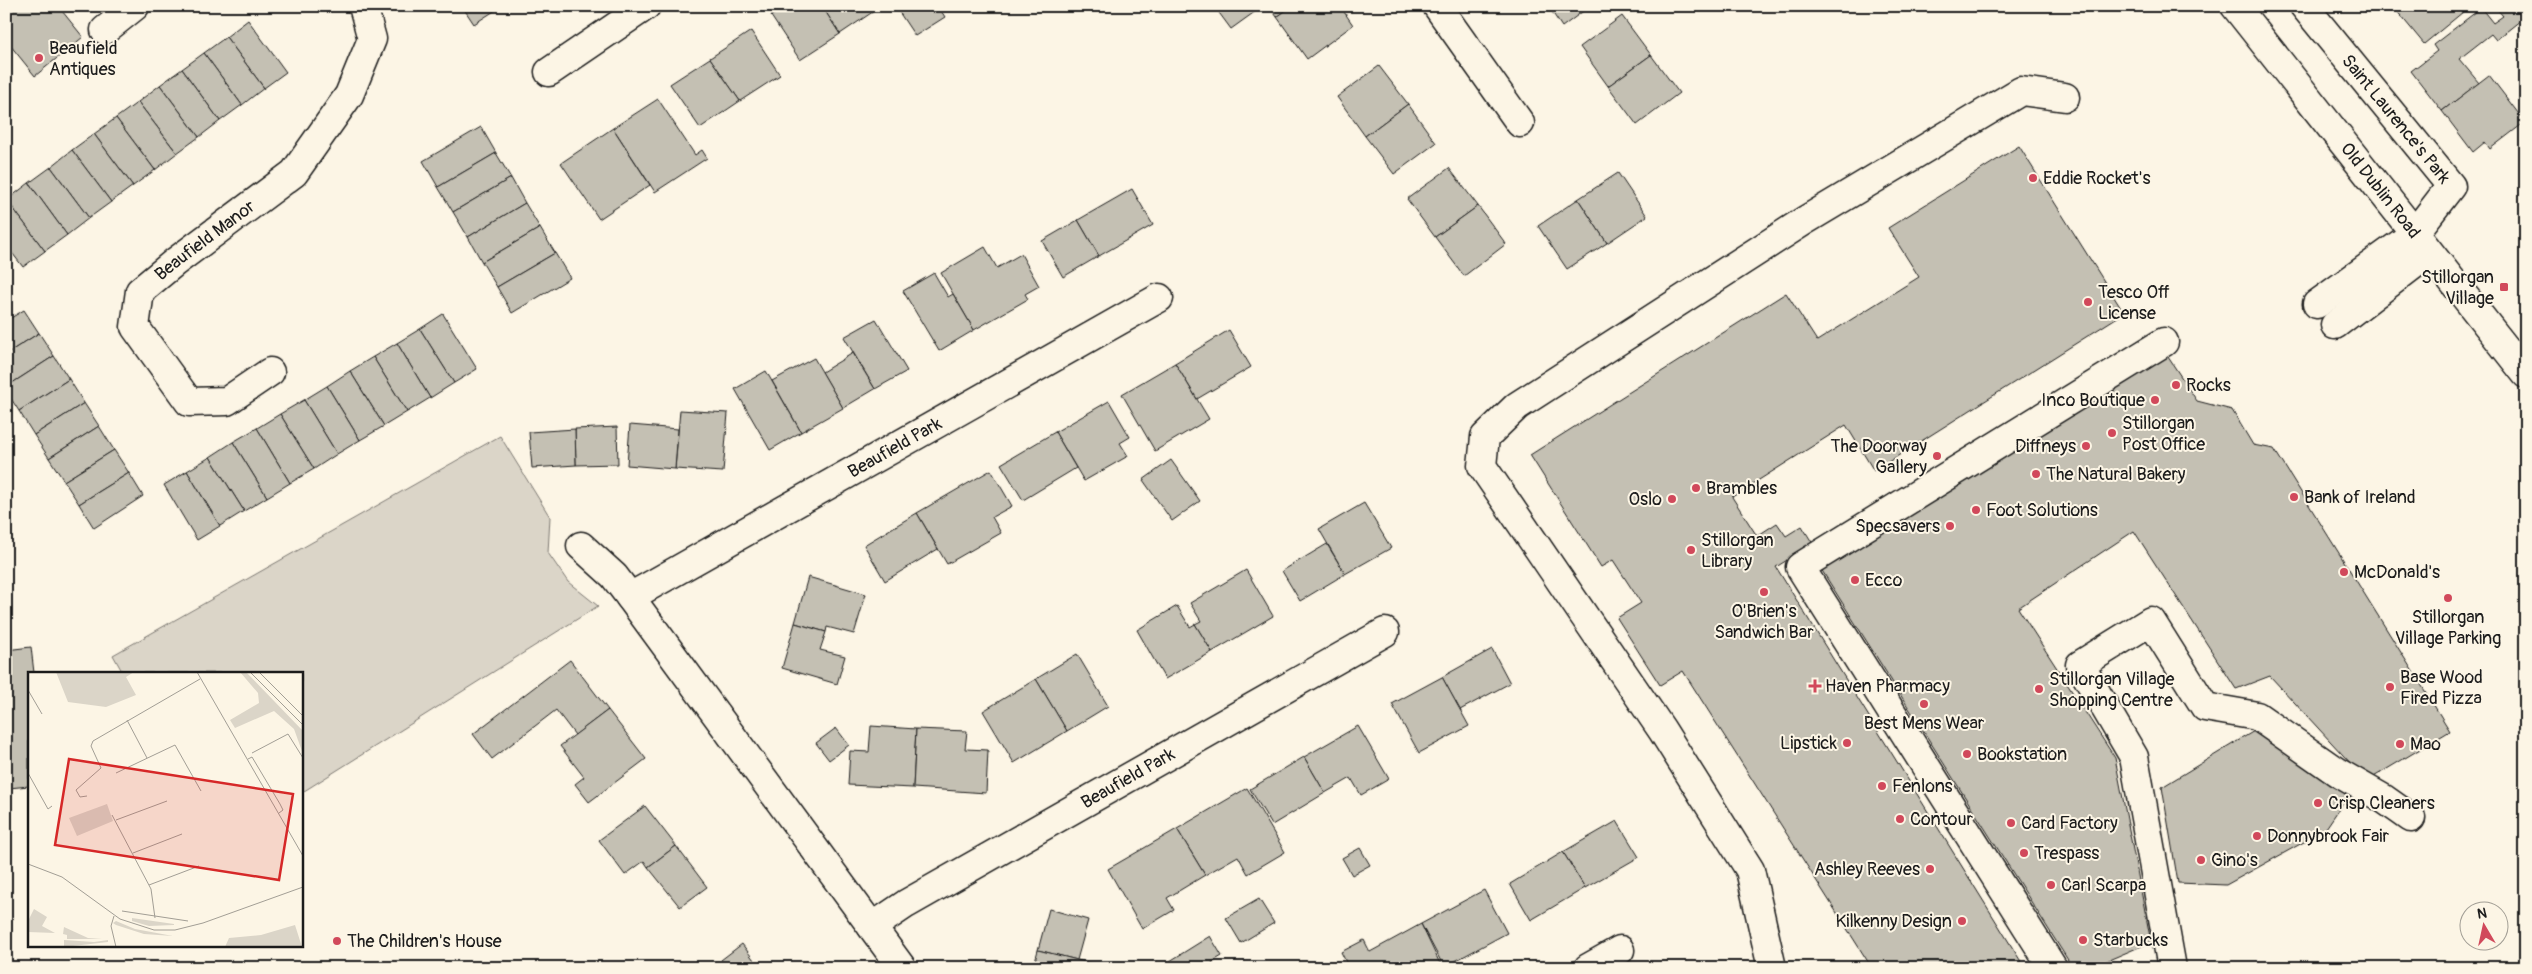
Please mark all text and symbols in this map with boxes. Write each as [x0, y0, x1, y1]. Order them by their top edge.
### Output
place label: Beaufield Antiques [49, 37, 118, 81]
street label: Saint Laurence's Park [2337, 50, 2456, 189]
marker: Beaufield Antiques [33, 52, 45, 64]
street label: Old Dublin Road [2336, 138, 2426, 243]
place label: Eddie Rocket's [2043, 167, 2150, 190]
marker: Eddie Rocket's [2027, 172, 2039, 184]
street label: Beaufield Manor [150, 194, 260, 286]
place label: Stillorgan Village [2421, 266, 2494, 310]
place label: Tesco Off License [2098, 281, 2170, 325]
marker: Stillorgan Village [2498, 281, 2510, 293]
marker: Tesco Off License [2082, 296, 2094, 308]
place label: Rocks [2186, 374, 2231, 397]
marker: Rocks [2170, 379, 2182, 391]
place label: Inco Boutique [2041, 389, 2145, 412]
marker: Inco Boutique [2149, 394, 2161, 406]
street label: Beaufield Park [844, 412, 946, 483]
place label: Stillorgan Post Office [2122, 412, 2205, 456]
marker: Stillorgan Post Office [2106, 427, 2118, 439]
place label: The Doorway Gallery [1831, 435, 1927, 479]
place label: Diffneys [2015, 435, 2076, 458]
marker: Diffneys [2080, 440, 2092, 452]
marker: The Doorway Gallery [1931, 450, 1943, 462]
place label: The Natural Bakery [2046, 463, 2186, 486]
marker: The Natural Bakery [2030, 468, 2042, 480]
place label: Brambles [1706, 477, 1777, 500]
marker: Brambles [1690, 482, 1702, 494]
place label: Bank of Ireland [2304, 486, 2416, 509]
place label: Oslo [1629, 488, 1662, 511]
marker: Bank of Ireland [2288, 491, 2300, 503]
marker: Oslo [1666, 493, 1678, 505]
place label: Foot Solutions [1986, 499, 2098, 522]
marker: Foot Solutions [1970, 504, 1982, 516]
place label: Specsavers [1855, 515, 1940, 538]
marker: Specsavers [1944, 520, 1956, 532]
place label: Stillorgan Library [1701, 529, 1774, 573]
marker: Stillorgan Library [1685, 544, 1697, 556]
place label: McDonald's [2354, 561, 2440, 584]
marker: McDonald's [2338, 566, 2350, 578]
place label: Ecco [1865, 569, 1903, 592]
marker: Ecco [1849, 574, 1861, 586]
marker: O'Brien's Sandwich Bar [1758, 586, 1770, 598]
marker: Stillorgan Village Parking [2442, 592, 2454, 604]
place label: O'Brien's Sandwich Bar [1714, 600, 1814, 644]
place label: Stillorgan Village Parking [2395, 606, 2501, 650]
place label: Base Wood Fired Pizza [2400, 666, 2483, 710]
place label: Stillorgan Village Shopping Centre [2049, 668, 2175, 712]
inset map [28, 672, 302, 946]
place label: Haven Pharmacy [1825, 675, 1950, 698]
marker: Haven Pharmacy [1809, 680, 1821, 692]
marker: Base Wood Fired Pizza [2384, 681, 2396, 693]
marker: Stillorgan Village Shopping Centre [2033, 683, 2045, 695]
marker: Best Mens Wear [1918, 698, 1930, 710]
place label: Best Mens Wear [1864, 712, 1985, 735]
place label: Lipstick [1780, 732, 1837, 755]
place label: Mao [2410, 733, 2441, 756]
marker: Lipstick [1841, 737, 1853, 749]
marker: Mao [2394, 738, 2406, 750]
street label: Beaufield Park [1077, 742, 1179, 814]
place label: Bookstation [1977, 743, 2067, 766]
marker: Bookstation [1961, 748, 1973, 760]
place label: Fenlons [1892, 775, 1953, 798]
marker: Fenlons [1876, 780, 1888, 792]
place label: Crisp Cleaners [2328, 792, 2435, 815]
marker: Crisp Cleaners [2312, 797, 2324, 809]
place label: Contour [1910, 808, 1974, 831]
place label: Card Factory [2021, 812, 2118, 835]
marker: Contour [1894, 813, 1906, 825]
marker: Card Factory [2005, 817, 2017, 829]
place label: Donnybrook Fair [2267, 825, 2389, 848]
marker: Donnybrook Fair [2251, 830, 2263, 842]
place label: Trespass [2034, 842, 2099, 865]
marker: Trespass [2018, 847, 2030, 859]
place label: Gino's [2211, 849, 2258, 872]
marker: Gino's [2195, 854, 2207, 866]
place label: Ashley Reeves [1814, 858, 1920, 881]
marker: Ashley Reeves [1924, 863, 1936, 875]
place label: Carl Scarpa [2061, 874, 2146, 897]
marker: Carl Scarpa [2045, 879, 2057, 891]
north arrow [2460, 902, 2510, 952]
text: N [2476, 905, 2488, 923]
place label: Kilkenny Design [1835, 910, 1952, 933]
marker: Kilkenny Design [1956, 915, 1968, 927]
place label: Starbucks [2093, 929, 2168, 952]
place label: The Children's House [347, 930, 502, 953]
marker: Starbucks [2077, 934, 2089, 946]
marker: The Children's House [331, 935, 343, 947]

